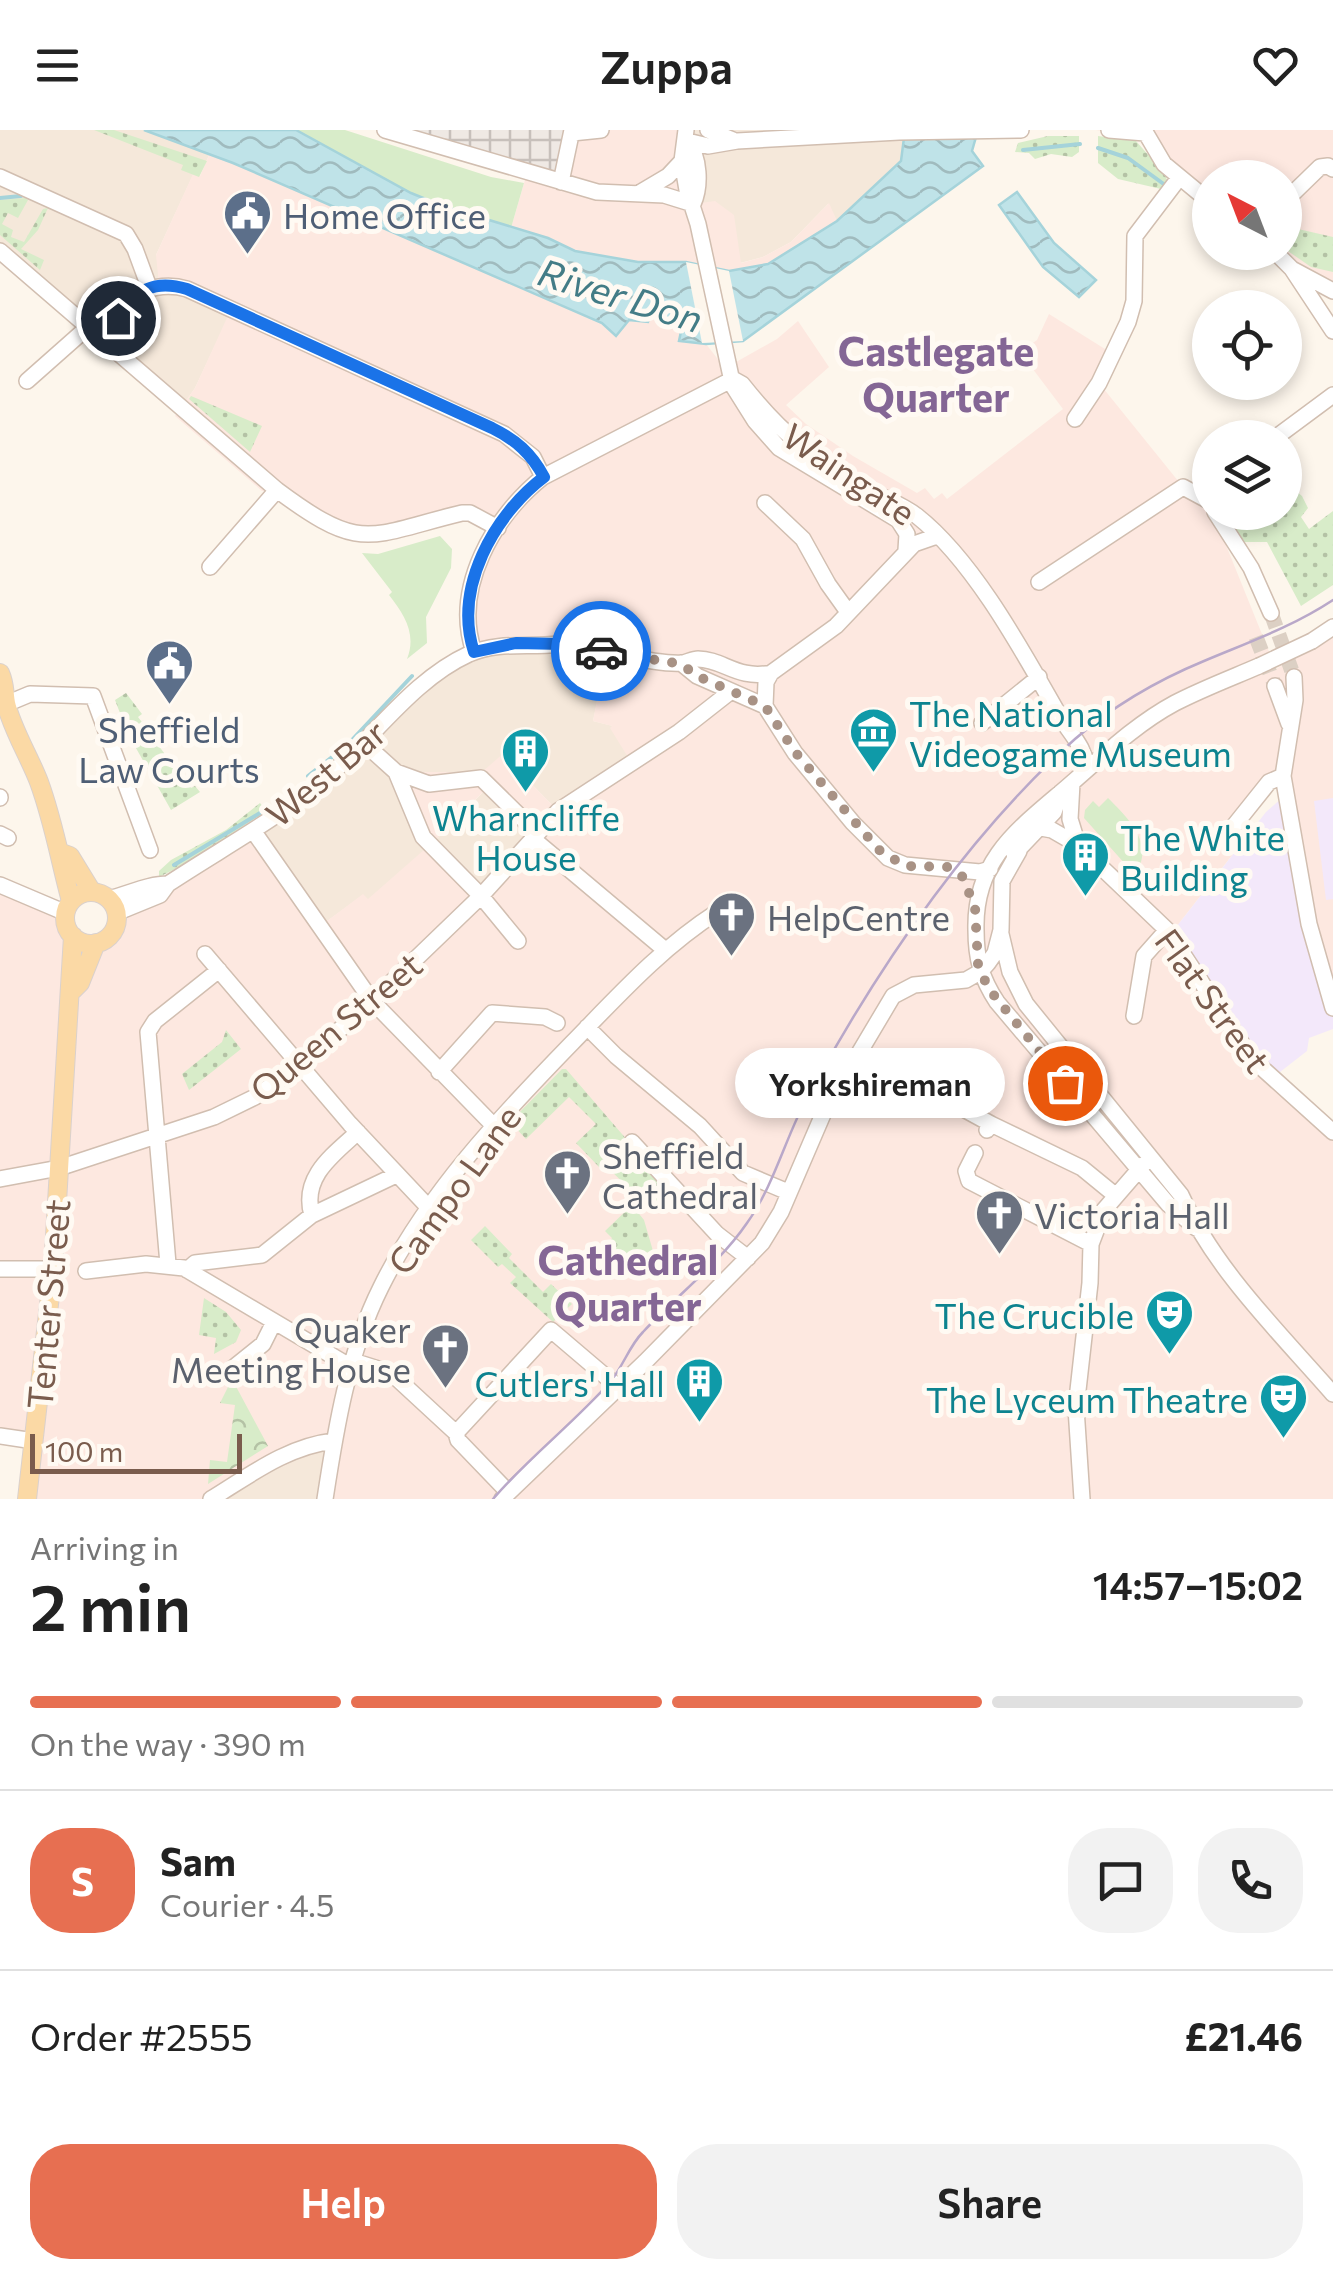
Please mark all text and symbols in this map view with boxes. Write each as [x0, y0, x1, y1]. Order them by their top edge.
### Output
icon: menu [30, 38, 85, 93]
text: Zuppa [600, 38, 733, 93]
icon: heart [1248, 38, 1303, 93]
north arrow [1192, 160, 1302, 270]
map controls [1192, 160, 1302, 530]
public building icon: Home Office [222, 188, 274, 256]
place label: Home Office [283, 193, 486, 236]
water label: River Don [533, 247, 709, 341]
pin [76, 276, 161, 361]
button: locate [1192, 290, 1302, 400]
icon: home [91, 291, 146, 346]
district label: Castlegate Quarter [838, 325, 1034, 420]
street label: Waingate [775, 413, 925, 533]
button: layers [1192, 420, 1302, 530]
courier [551, 601, 651, 701]
icon: car [574, 624, 629, 679]
public building icon: Sheffield Law Courts [143, 638, 195, 706]
place label: The National Videogame Museum [909, 691, 1232, 774]
museum icon: The National Videogame Museum [848, 706, 900, 774]
place label: Sheffield Law Courts [78, 707, 260, 790]
street label: West Bar [256, 709, 394, 835]
building icon: Wharncliffe House [500, 726, 552, 794]
place label: Wharncliffe House [432, 795, 620, 878]
place label: The White Building [1120, 815, 1285, 898]
building icon: The White Building [1059, 830, 1111, 898]
church icon: HelpCentre [706, 890, 758, 958]
place label: HelpCentre [767, 895, 950, 938]
street label: Flat Street [1147, 920, 1281, 1080]
street label: Queen Street [240, 942, 430, 1110]
pin [1023, 1041, 1108, 1126]
callout: Yorkshireman [735, 1048, 1005, 1118]
icon: bag [1038, 1056, 1093, 1111]
text: Yorkshireman [768, 1063, 972, 1103]
street label: Campo Lane [377, 1096, 529, 1282]
place label: Sheffield Cathedral [602, 1133, 758, 1216]
church icon: Sheffield Cathedral [541, 1148, 593, 1216]
church icon: Victoria Hall [973, 1188, 1025, 1256]
place label: Victoria Hall [1034, 1193, 1230, 1236]
street label: Tenter Street [16, 1197, 78, 1411]
district label: Cathedral Quarter [538, 1234, 719, 1329]
theatre icon: The Crucible [1143, 1288, 1195, 1356]
place label: The Crucible [934, 1293, 1134, 1336]
place label: Quaker Meeting House [171, 1307, 411, 1390]
church icon: Quaker Meeting House [420, 1322, 472, 1390]
building icon: Cutlers' Hall [674, 1356, 726, 1424]
place label: Cutlers' Hall [474, 1361, 665, 1404]
theatre icon: The Lyceum Theatre [1257, 1372, 1309, 1440]
place label: The Lyceum Theatre [926, 1377, 1248, 1420]
scale bar [30, 1429, 242, 1474]
text: 100 m [45, 1434, 123, 1468]
text: Arriving in [30, 1527, 179, 1567]
text: 14:57–15:02 [1093, 1561, 1303, 1608]
text: 2 min [30, 1565, 191, 1644]
text: On the way · 390 m [30, 1723, 306, 1763]
button: chat [1068, 1828, 1173, 1933]
button: phone [1198, 1828, 1303, 1933]
text: Sam [160, 1837, 236, 1884]
text: S [71, 1857, 94, 1904]
text: Courier · 4.5 [160, 1884, 334, 1924]
text: Order #2555 [30, 2012, 253, 2059]
text: £21.46 [1185, 2012, 1303, 2059]
button: Help [30, 2144, 657, 2259]
button: Share [677, 2144, 1303, 2259]

